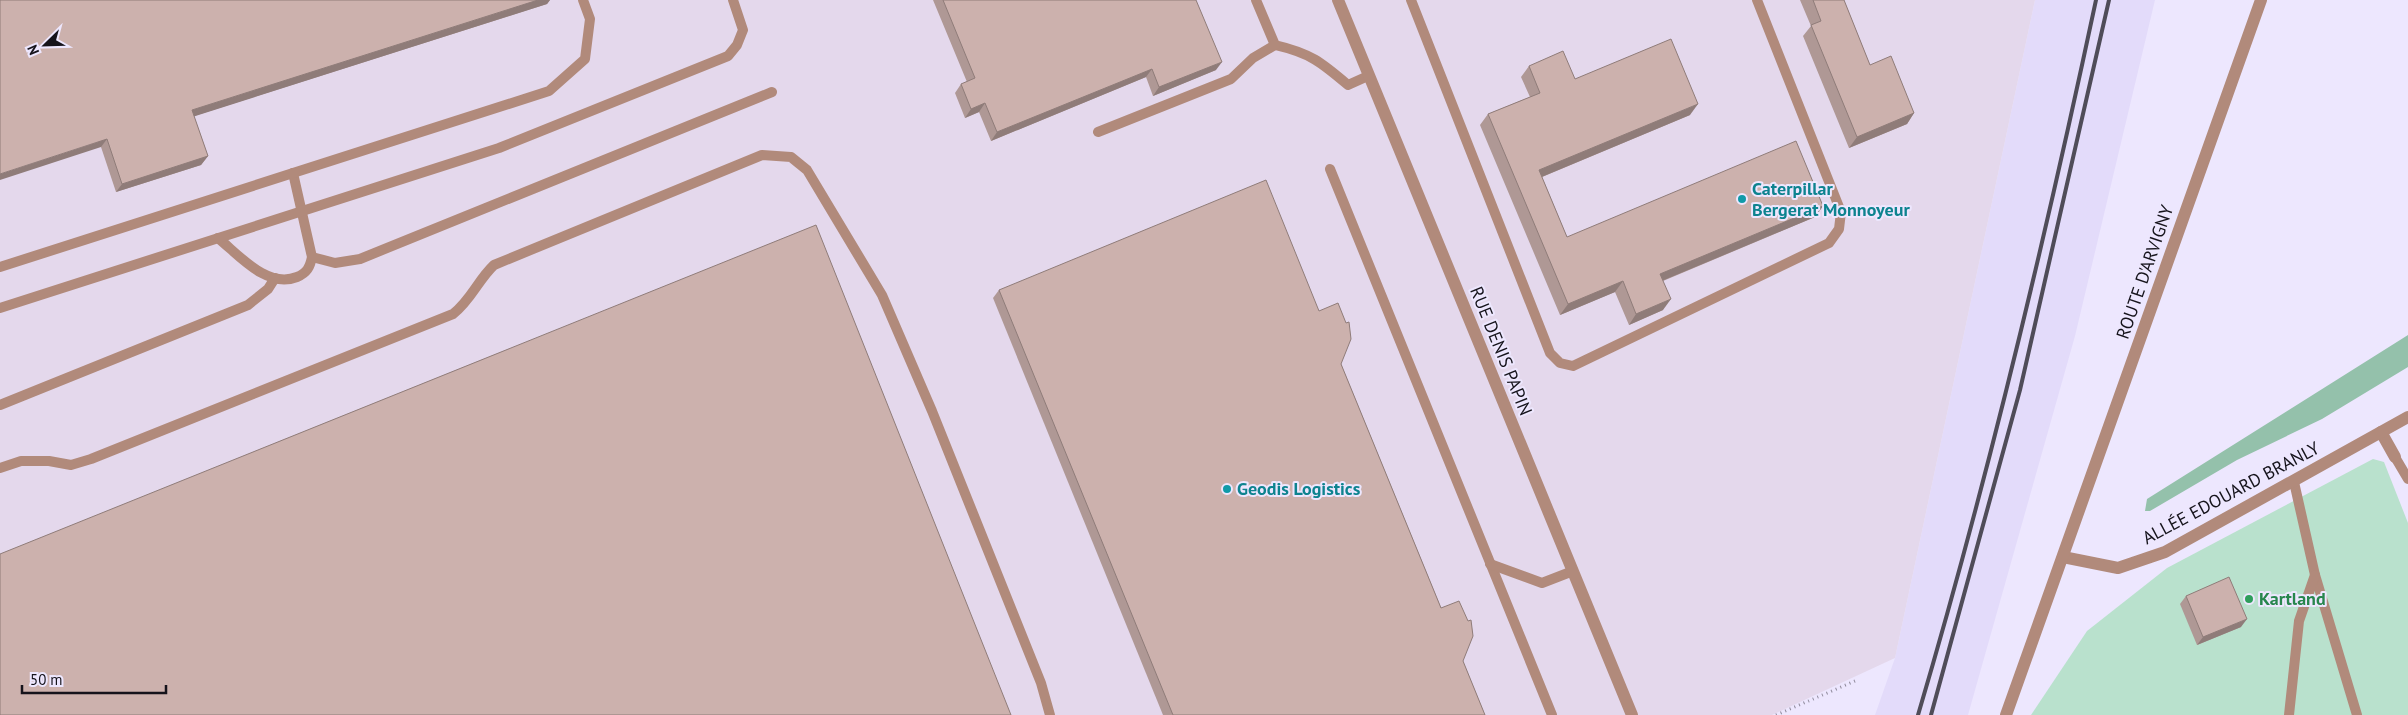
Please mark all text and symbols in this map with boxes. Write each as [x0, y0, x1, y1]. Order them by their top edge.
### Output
north arrow [20, 20, 70, 70]
text: N [23, 42, 43, 58]
place label: Caterpillar Bergerat Monnoyeur [1752, 177, 1910, 221]
marker: Caterpillar Bergerat Monnoyeur [1736, 193, 1748, 205]
street label: ROUTE D'ARVIGNY [2111, 202, 2178, 342]
street label: RUE DENIS PAPIN [1465, 283, 1538, 419]
street label: ALLÉE EDOUARD BRANLY [2138, 436, 2323, 549]
place label: Geodis Logistics [1237, 477, 1361, 500]
marker: Geodis Logistics [1221, 483, 1233, 495]
place label: Kartland [2259, 587, 2326, 610]
marker: Kartland [2243, 593, 2255, 605]
scale bar [22, 662, 166, 694]
text: 50 m [30, 670, 63, 689]

